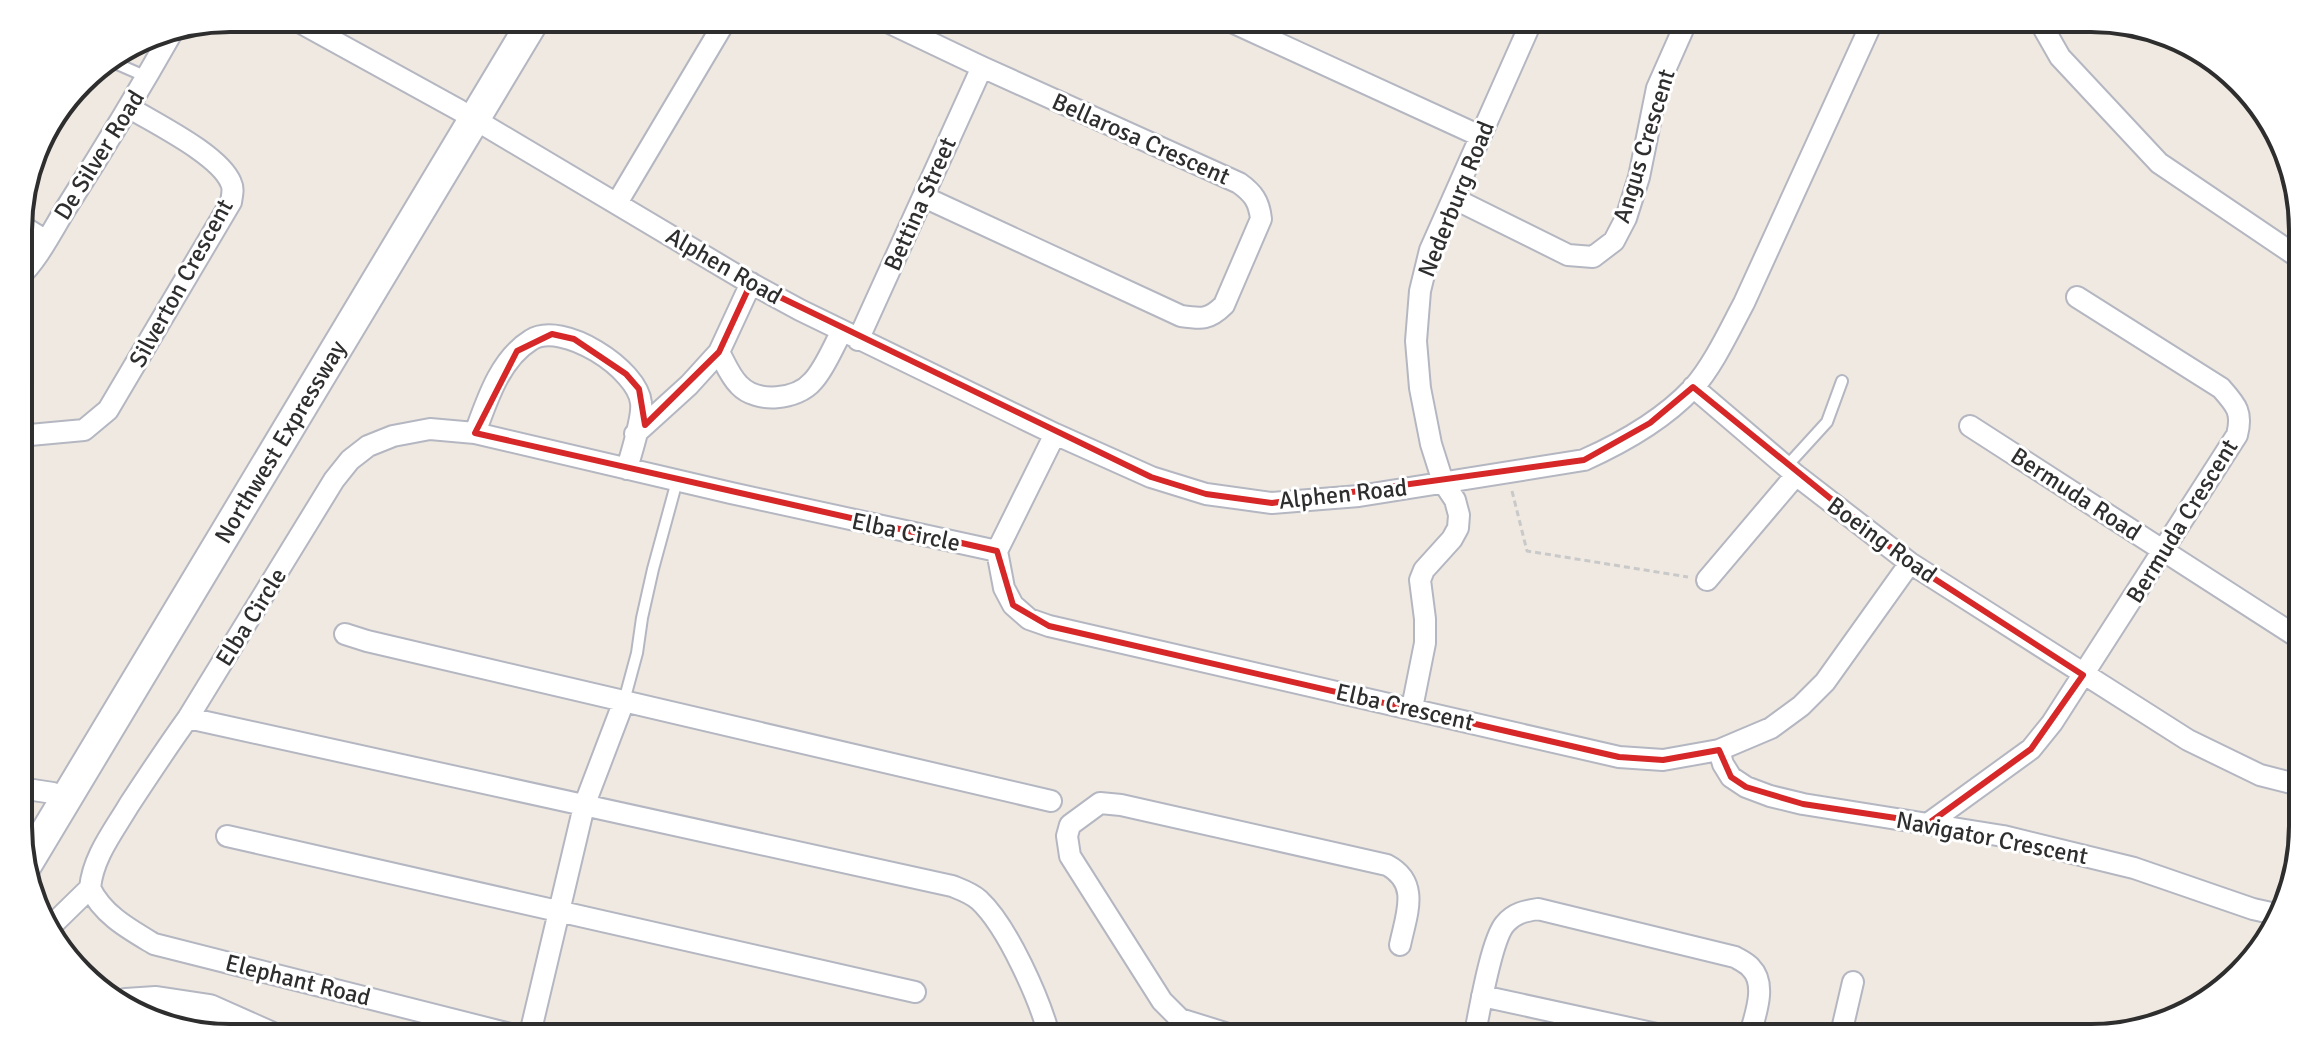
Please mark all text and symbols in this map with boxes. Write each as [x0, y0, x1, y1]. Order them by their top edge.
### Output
street label: Angus Crescent [1606, 65, 1682, 227]
street label: De Silver Road [47, 84, 151, 226]
street label: Bellarosa Crescent [1047, 86, 1235, 192]
street label: Nederburg Road [1411, 117, 1501, 281]
street label: Bettina Street [877, 133, 963, 275]
street label: Silverton Crescent [122, 194, 240, 372]
street label: Alphen Road [661, 221, 787, 311]
street label: Northwest Expressway [208, 335, 353, 549]
street label: Bermuda Crescent [2119, 433, 2245, 609]
street label: Bermuda Road [2005, 441, 2147, 547]
street label: Alphen Road [1277, 472, 1409, 516]
street label: Boeing Road [1821, 490, 1943, 590]
street label: Elba Circle [849, 506, 963, 558]
street label: Elba Circle [209, 562, 293, 672]
street label: Elba Crescent [1333, 677, 1477, 737]
street label: Navigator Crescent [1894, 805, 2090, 871]
street label: Elephant Road [222, 947, 374, 1013]

